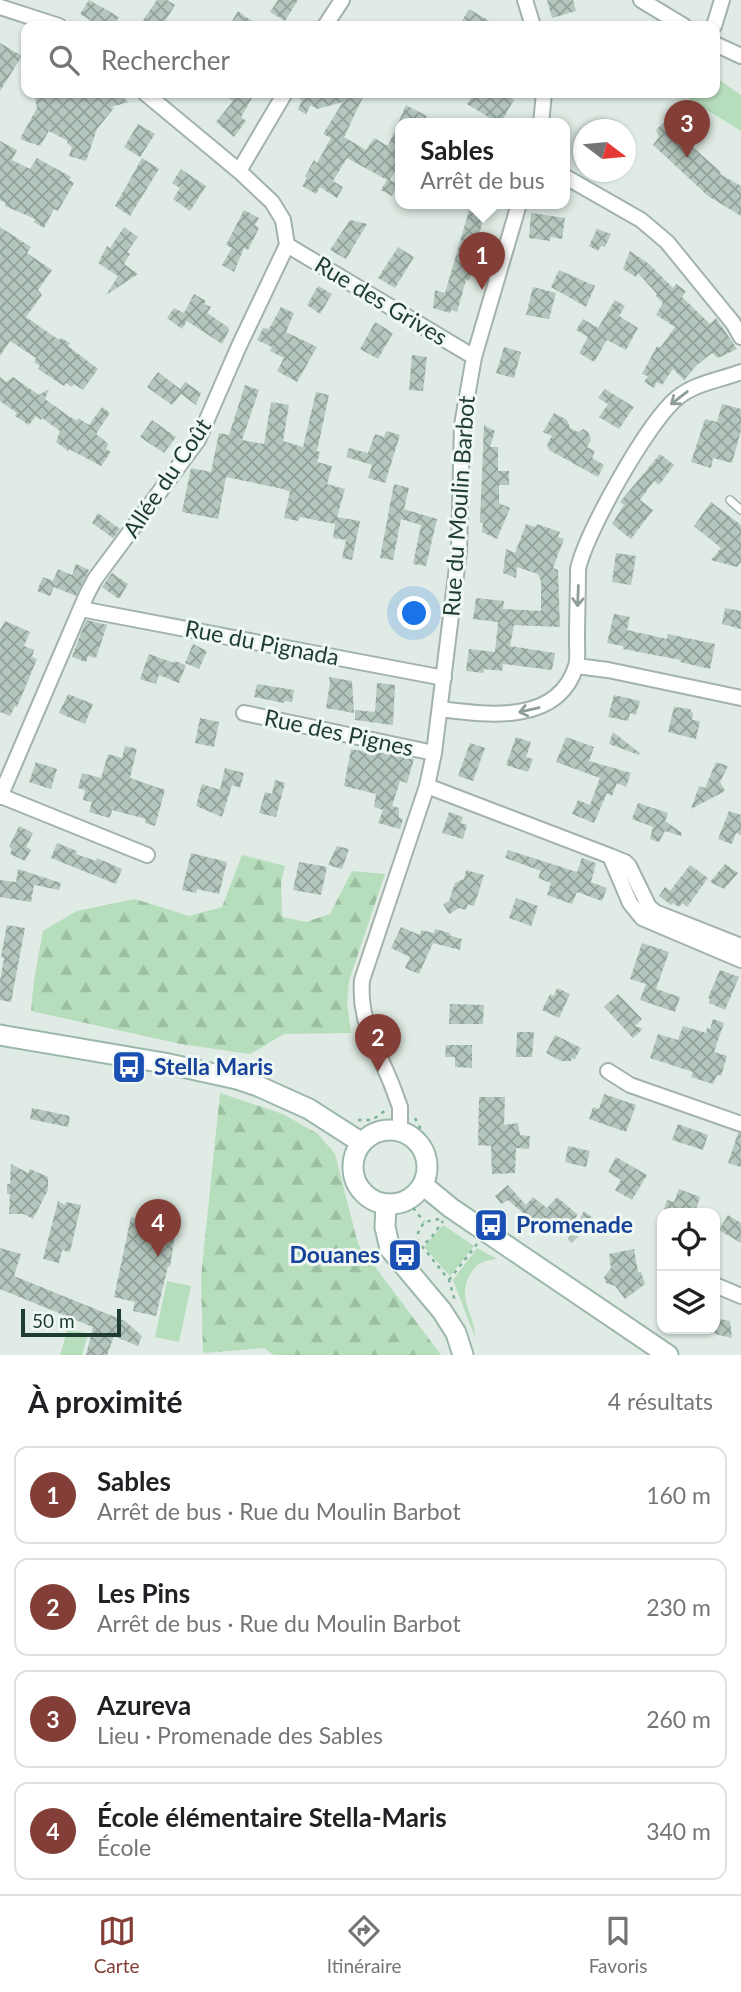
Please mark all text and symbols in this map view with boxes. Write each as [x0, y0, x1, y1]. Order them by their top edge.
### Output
search box [21, 21, 720, 98]
icon: search [45, 41, 83, 79]
text: Rechercher [101, 44, 230, 76]
pin: 3 [664, 100, 710, 158]
popup [395, 118, 570, 209]
north arrow [573, 119, 636, 182]
text: Sables [420, 134, 494, 166]
text: Arrêt de bus [420, 166, 545, 194]
pin: 1 [459, 232, 505, 290]
street label: Rue des Grives [310, 250, 453, 351]
one-way arrow [670, 390, 688, 405]
street label: Rue du Moulin Barbot [436, 394, 480, 617]
street label: Allée du Coût [116, 412, 217, 542]
one-way arrow [571, 584, 584, 607]
your location [397, 596, 431, 630]
street label: Rue du Pignada [183, 613, 342, 671]
street label: Rue des Pignes [262, 703, 416, 762]
one-way arrow [518, 704, 541, 717]
pin: 2 [355, 1014, 401, 1072]
bus stop icon: Stella Maris [110, 1048, 148, 1086]
place label: Stella Maris [154, 1052, 273, 1080]
pin: 4 [135, 1199, 181, 1257]
bus stop icon: Promenade [472, 1206, 510, 1244]
map controls [657, 1208, 720, 1334]
button: locate [657, 1208, 720, 1271]
place label: Promenade [516, 1210, 633, 1238]
bus stop icon: Douanes [386, 1236, 424, 1274]
place label: Douanes [289, 1240, 380, 1268]
button: layers [657, 1271, 720, 1334]
scale bar [21, 1306, 121, 1338]
text: 50 m [32, 1309, 75, 1332]
text: À proximité [28, 1383, 183, 1419]
text: 4 résultats [608, 1387, 713, 1415]
text: Sables [97, 1465, 171, 1497]
text: 1 [46, 1481, 60, 1509]
text: 160 m [646, 1481, 711, 1509]
text: Arrêt de bus · Rue du Moulin Barbot [97, 1497, 461, 1525]
text: Les Pins [97, 1577, 190, 1609]
text: 2 [46, 1593, 60, 1621]
text: 230 m [646, 1593, 711, 1621]
text: Arrêt de bus · Rue du Moulin Barbot [97, 1609, 461, 1637]
text: Azureva [97, 1689, 191, 1721]
text: 3 [46, 1705, 60, 1733]
text: 260 m [646, 1705, 711, 1733]
text: Lieu · Promenade des Sables [97, 1721, 383, 1749]
text: École élémentaire Stella-Maris [97, 1801, 447, 1833]
text: 4 [46, 1817, 60, 1845]
text: 340 m [646, 1817, 711, 1845]
text: École [97, 1833, 151, 1861]
tab: Carte [94, 1912, 139, 1977]
tab: Itinéraire [327, 1912, 401, 1977]
tab: Favoris [589, 1912, 647, 1977]

